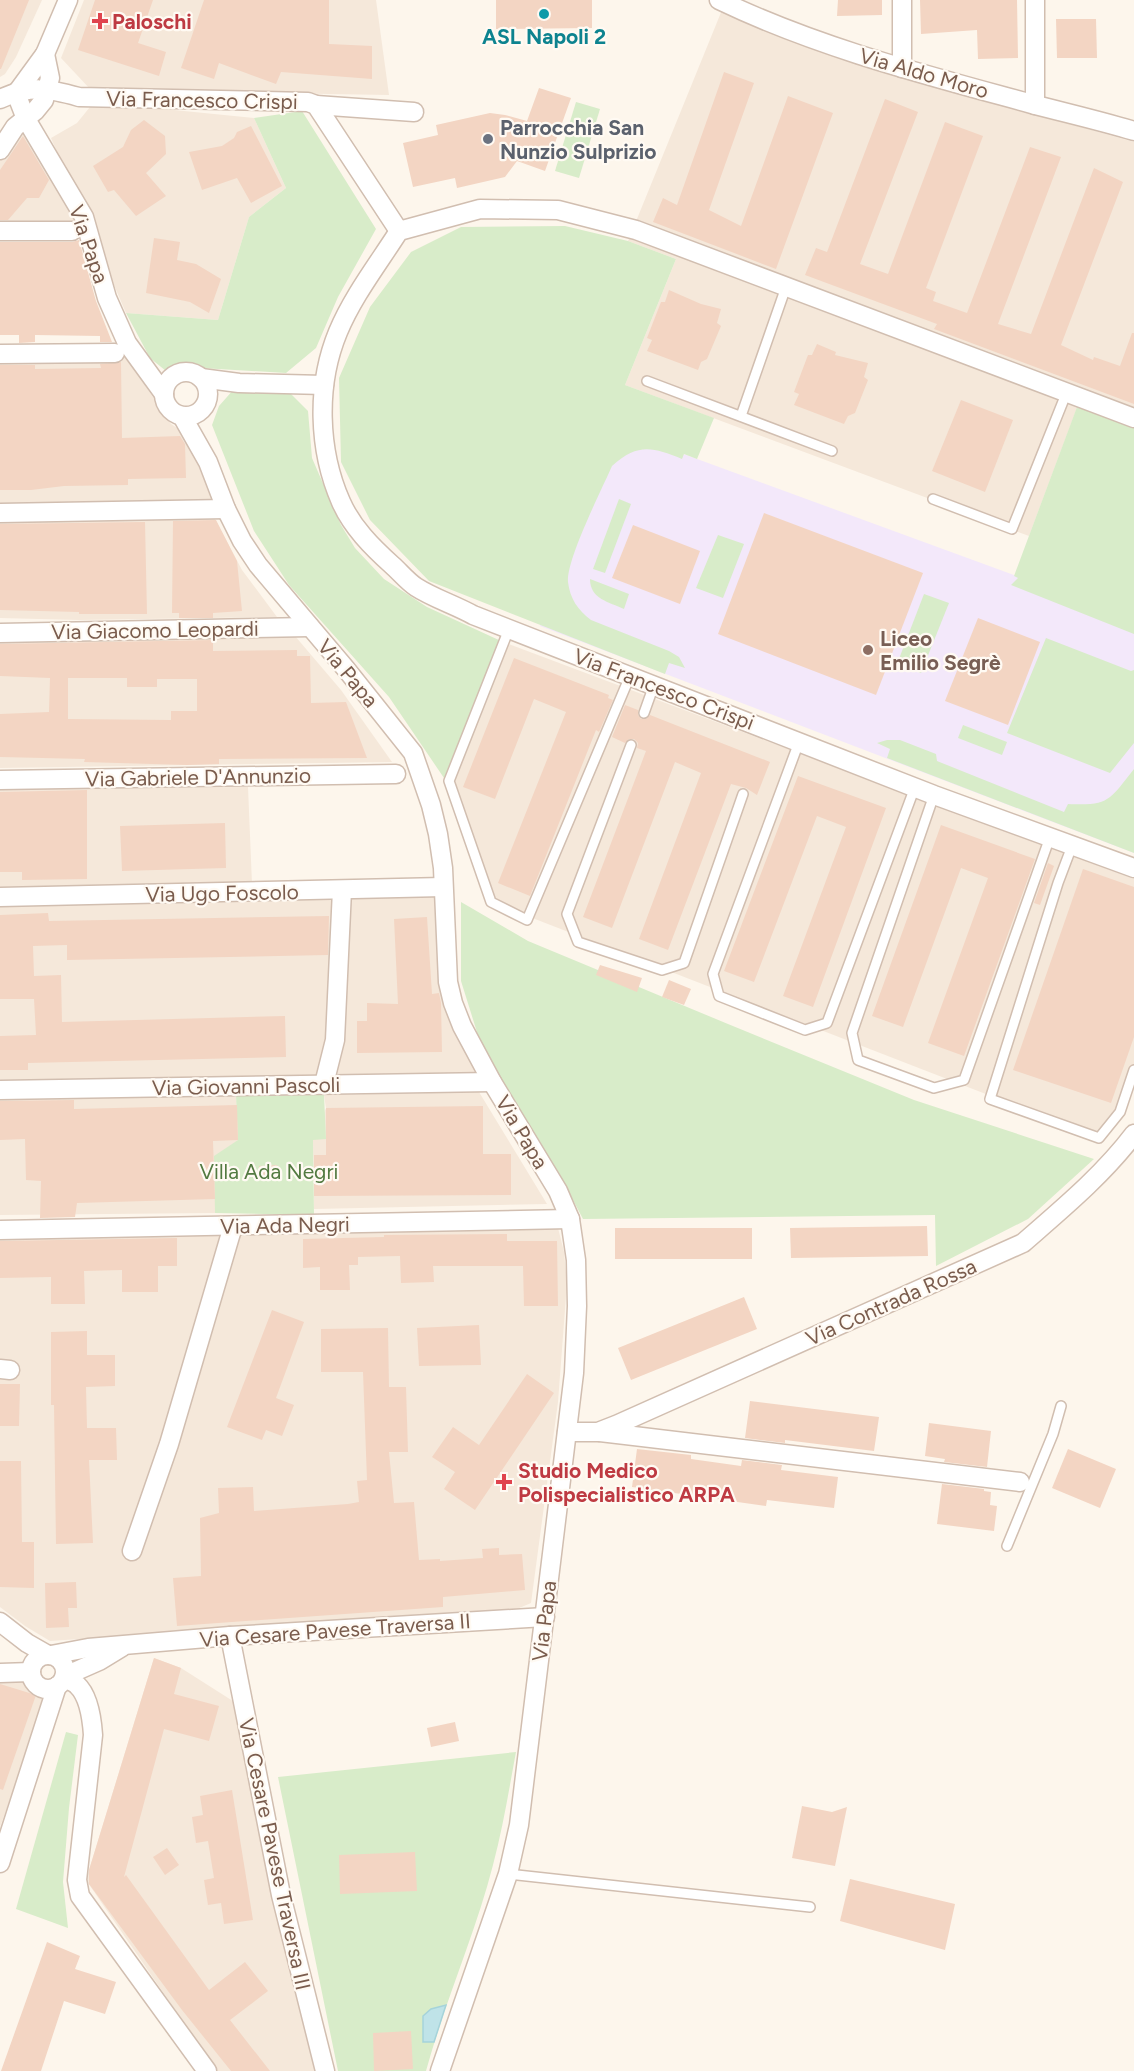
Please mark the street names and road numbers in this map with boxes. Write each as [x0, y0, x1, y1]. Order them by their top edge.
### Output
street label: Via Aldo Moro [857, 43, 991, 103]
street label: Via Francesco Crispi [106, 86, 298, 114]
street label: Via Papa [64, 202, 114, 286]
street label: Via Giacomo Leopardi [51, 616, 259, 644]
street label: Via Papa [312, 634, 384, 712]
street label: Via Francesco Crispi [570, 643, 758, 735]
street label: Via Gabriele D'Annunzio [85, 763, 311, 791]
street label: Via Ugo Foscolo [145, 879, 299, 907]
street label: Via Giovanni Pascoli [152, 1072, 340, 1100]
street label: Via Papa [490, 1091, 554, 1173]
street label: Via Ada Negri [220, 1211, 350, 1239]
street label: Via Contrada Rossa [802, 1253, 980, 1351]
street label: Via Papa [527, 1579, 561, 1663]
street label: Via Cesare Pavese Traversa II [199, 1608, 471, 1652]
street label: Via Cesare Pavese Traversa III [234, 1716, 316, 1992]

